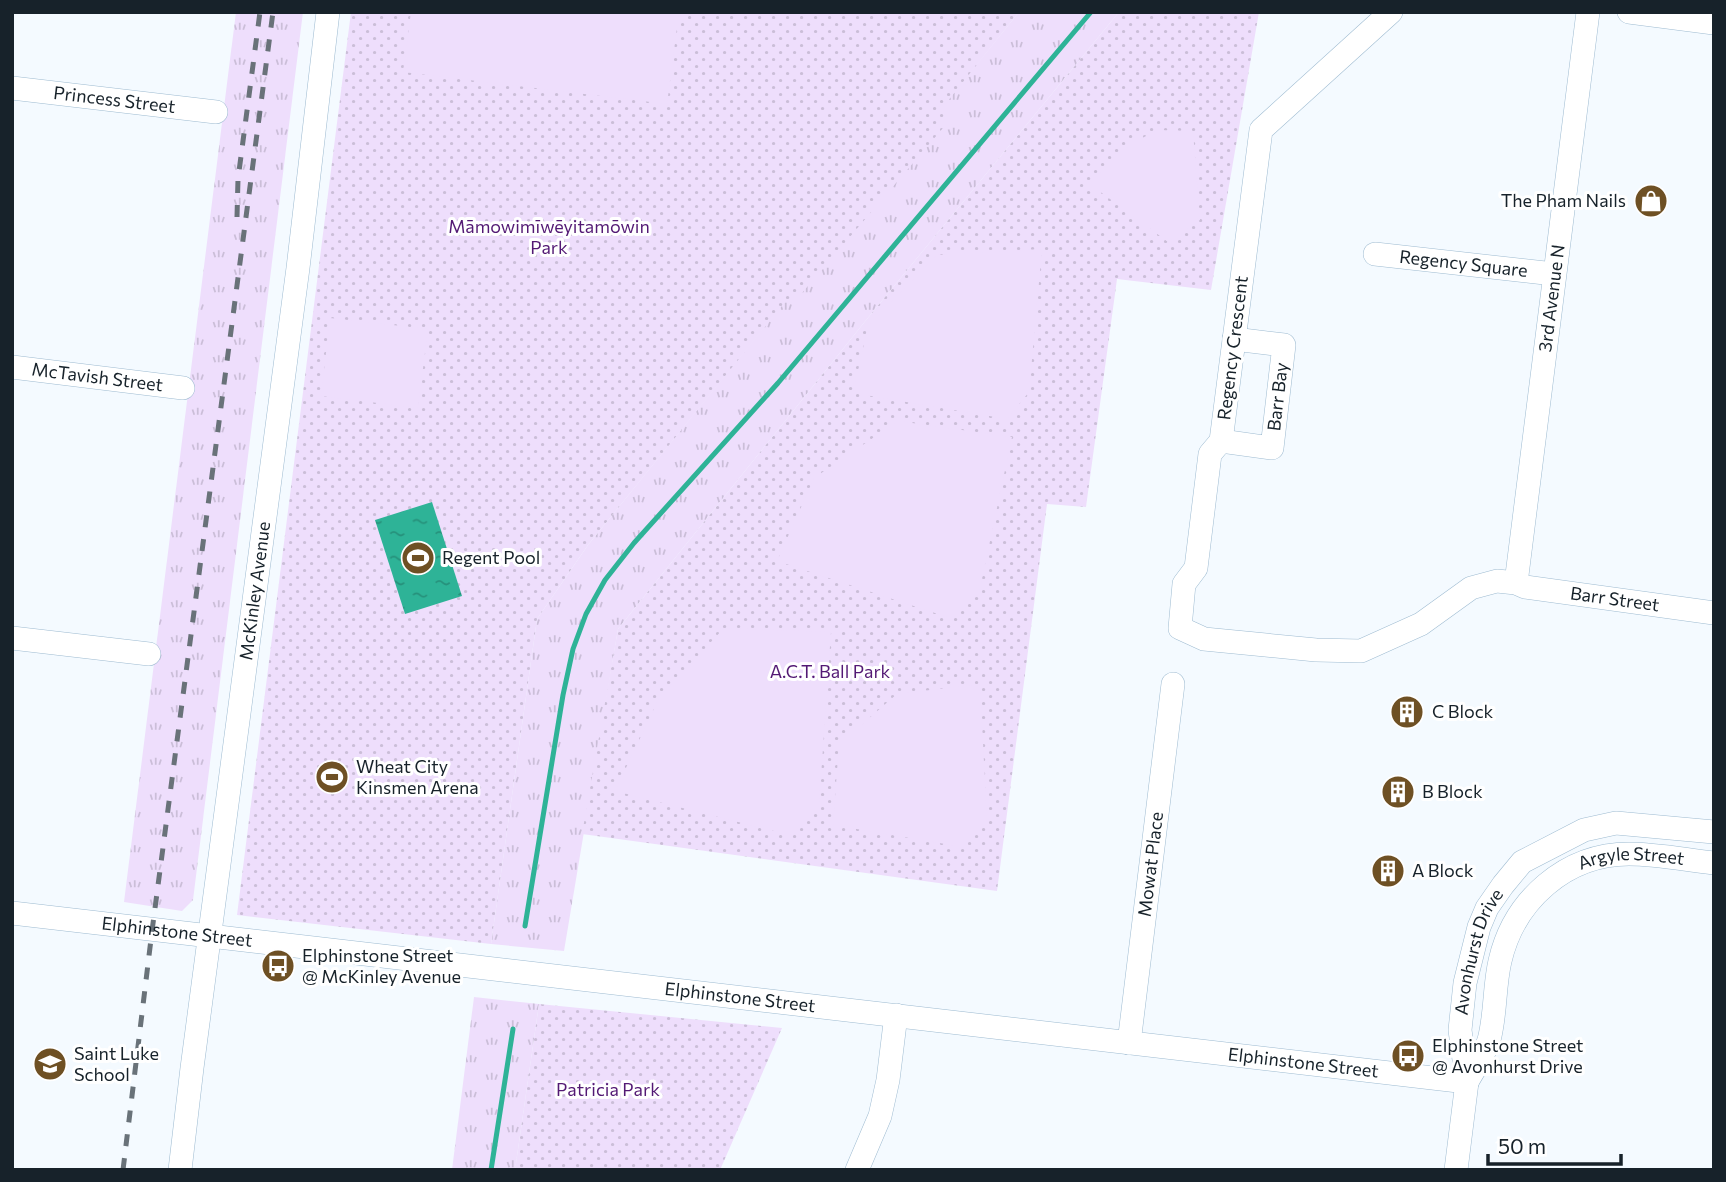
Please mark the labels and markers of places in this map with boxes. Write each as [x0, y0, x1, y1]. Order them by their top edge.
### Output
shop icon: The Pham Nails [1632, 182, 1670, 220]
place label: The Pham Nails [1501, 189, 1626, 211]
sports icon: Regent Pool [399, 539, 437, 577]
place label: Regent Pool [442, 546, 540, 568]
building icon: C Block [1388, 693, 1426, 731]
place label: C Block [1432, 700, 1494, 722]
place label: Wheat City Kinsmen Arena [356, 755, 479, 798]
sports icon: Wheat City Kinsmen Arena [313, 758, 351, 796]
building icon: B Block [1379, 773, 1417, 811]
place label: B Block [1422, 780, 1483, 802]
building icon: A Block [1369, 852, 1407, 890]
place label: A Block [1412, 859, 1474, 881]
place label: Elphinstone Street @ McKinley Avenue [302, 944, 461, 987]
bus stop icon: Elphinstone Street @ McKinley Avenue [259, 947, 297, 985]
place label: Elphinstone Street @ Avonhurst Drive [1432, 1034, 1583, 1077]
bus stop icon: Elphinstone Street @ Avonhurst Drive [1389, 1037, 1427, 1075]
place label: Saint Luke School [74, 1042, 159, 1085]
school or university icon: Saint Luke School [31, 1045, 69, 1083]

